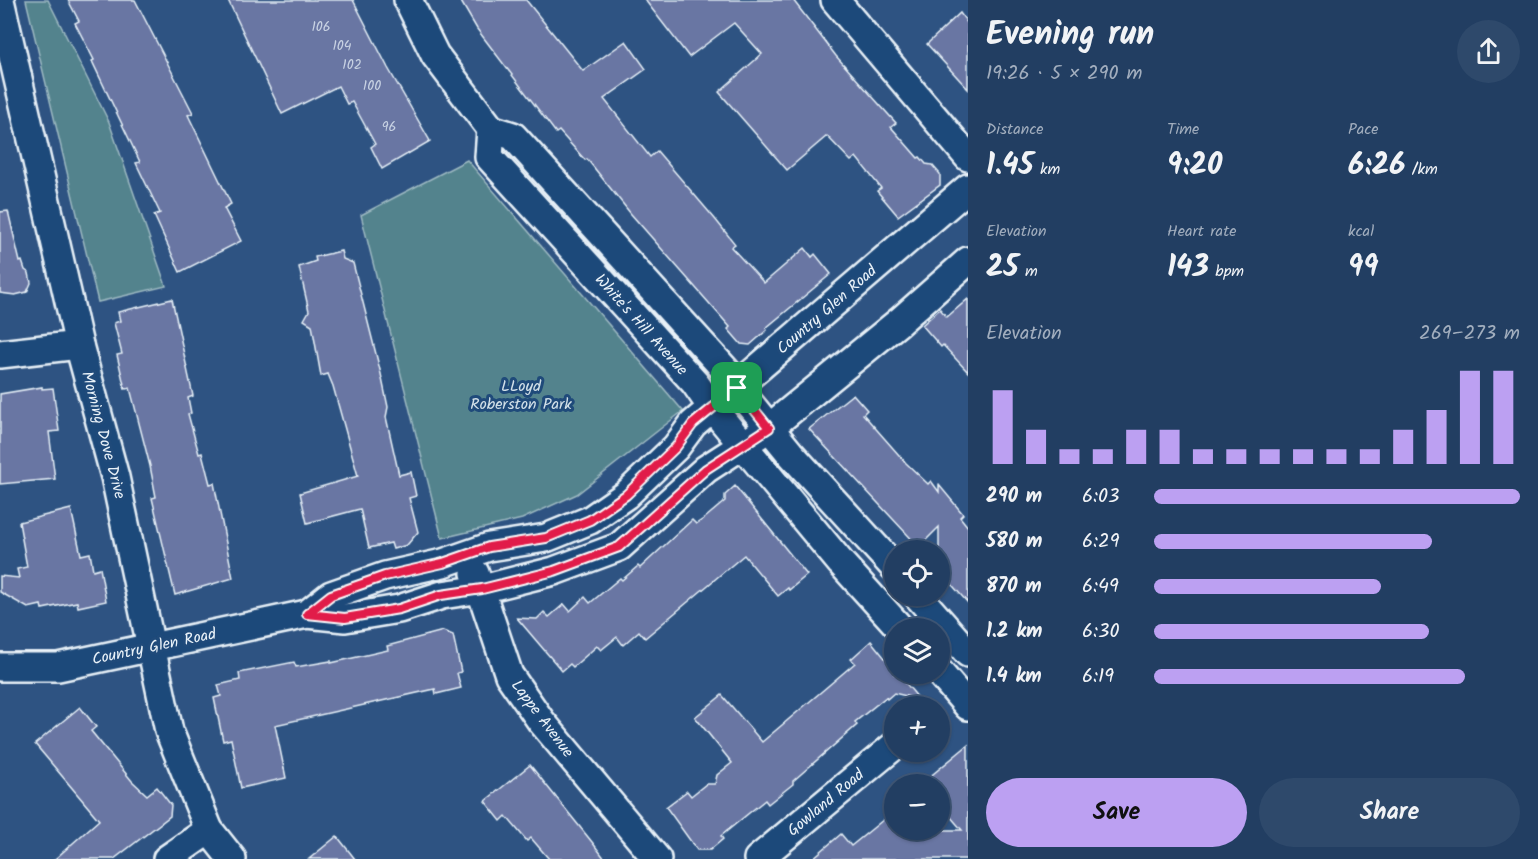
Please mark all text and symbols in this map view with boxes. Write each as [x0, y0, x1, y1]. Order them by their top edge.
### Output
text: Evening run [986, 9, 1154, 62]
house number: 106 [311, 16, 331, 38]
button: share [1457, 20, 1520, 83]
house number: 104 [332, 35, 352, 57]
house number: 102 [342, 54, 362, 76]
text: 19:26 · 5 × 290 m [986, 58, 1142, 90]
house number: 100 [363, 75, 381, 97]
house number: 96 [382, 116, 396, 138]
text: Distance [986, 117, 1044, 142]
text: Time [1167, 117, 1199, 142]
text: Pace [1348, 117, 1379, 142]
text: 1.45 [986, 142, 1034, 190]
text: 9:20 [1167, 142, 1222, 190]
text: 6:26 [1348, 142, 1405, 190]
text: km [1034, 157, 1060, 182]
text: /km [1405, 157, 1438, 182]
text: Elevation [986, 219, 1047, 244]
text: Heart rate [1167, 219, 1237, 244]
text: kcal [1348, 219, 1374, 244]
text: 25 [986, 244, 1019, 292]
text: 143 [1167, 244, 1209, 292]
text: 99 [1348, 244, 1378, 292]
street label: Country Glen Road [771, 258, 884, 361]
text: m [1019, 259, 1038, 284]
text: bpm [1209, 259, 1244, 284]
street label: White's Hill Avenue [588, 268, 694, 382]
text: Elevation [986, 318, 1062, 350]
text: 269–273 m [1419, 318, 1520, 350]
pin [711, 362, 762, 413]
street label: Morning Dove Drive [74, 368, 132, 502]
icon: arrive [720, 371, 753, 404]
park label: LLoyd Roberston Park [470, 374, 572, 417]
text: 290 m [986, 481, 1042, 513]
text: 6:03 [1082, 481, 1119, 513]
text: 580 m [986, 526, 1042, 558]
text: 6:29 [1082, 526, 1119, 558]
map controls [884, 540, 950, 840]
button: locate [884, 540, 950, 606]
text: 870 m [986, 571, 1042, 603]
text: 6:49 [1082, 571, 1119, 603]
text: 1.2 km [986, 616, 1042, 648]
text: 6:30 [1082, 616, 1119, 648]
button: layers [884, 618, 950, 684]
street label: Country Glen Road [90, 621, 219, 672]
text: 1.4 km [986, 661, 1042, 693]
text: 6:19 [1082, 661, 1114, 693]
street label: Lappe Avenue [504, 675, 580, 763]
button: + [884, 696, 950, 762]
street label: Gowland Road [782, 762, 871, 843]
button: − [884, 774, 950, 840]
button: Save [986, 778, 1247, 847]
button: Share [1259, 778, 1520, 847]

